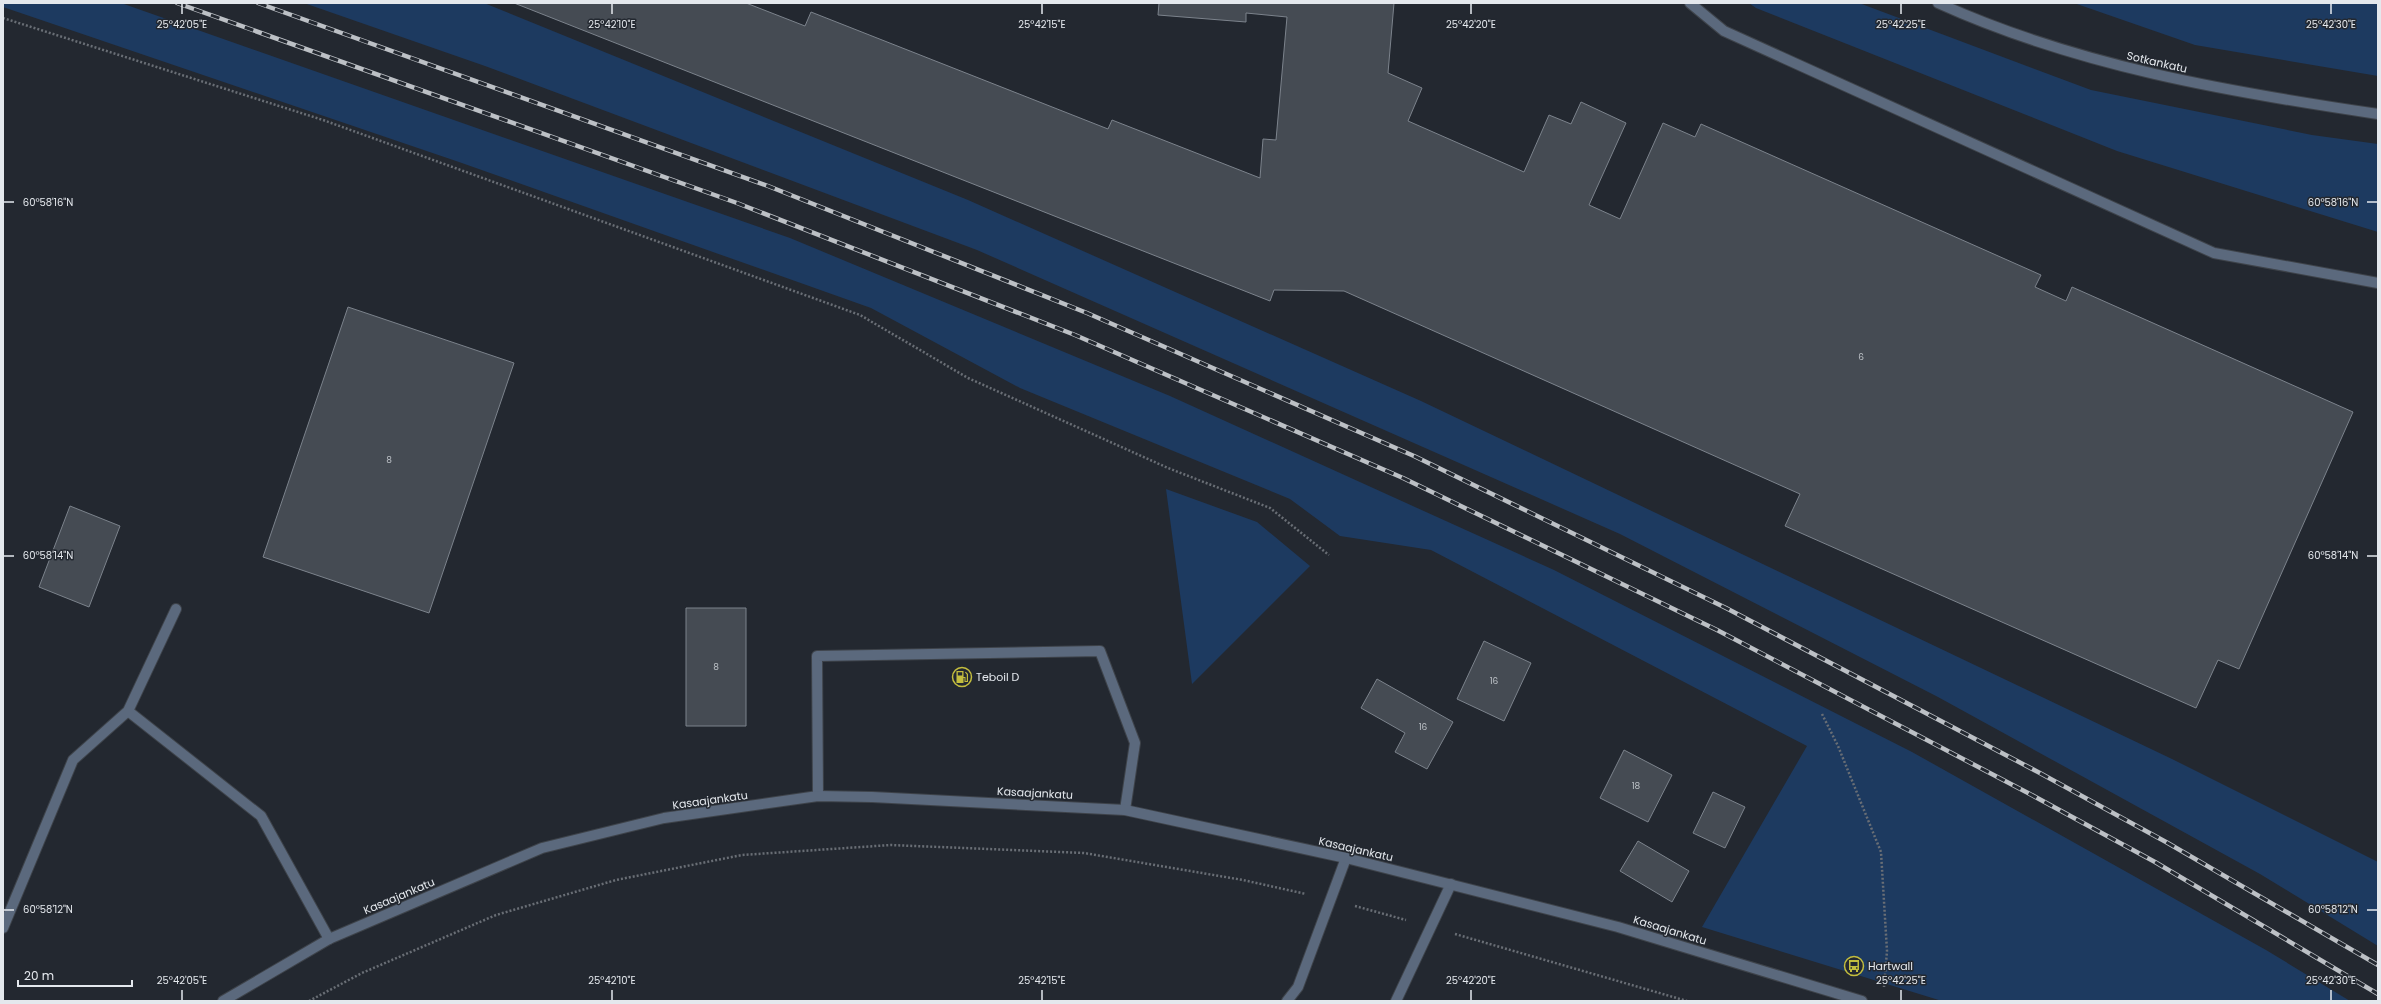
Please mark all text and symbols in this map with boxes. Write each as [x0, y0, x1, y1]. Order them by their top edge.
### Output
text: 25°42'05"E [157, 17, 207, 32]
text: 25°42'10"E [588, 17, 636, 32]
text: 25°42'15"E [1018, 17, 1066, 32]
text: 25°42'20"E [1446, 17, 1496, 32]
text: 25°42'25"E [1876, 17, 1926, 32]
text: 25°42'30"E [2306, 17, 2356, 32]
street label: Sotkankatu [2125, 47, 2189, 77]
text: 60°58'16"N [23, 195, 73, 210]
text: 60°58'16"N [2308, 195, 2358, 210]
house number: 6 [1858, 351, 1864, 363]
house number: 8 [386, 454, 392, 466]
text: 60°58'14"N [23, 548, 73, 563]
text: 60°58'14"N [2308, 548, 2358, 563]
house number: 8 [713, 661, 719, 673]
fuel station icon: Teboil D [951, 666, 973, 688]
place label: Teboil D [976, 669, 1020, 685]
house number: 16 [1490, 675, 1499, 687]
house number: 16 [1419, 721, 1428, 733]
house number: 18 [1632, 780, 1641, 792]
street label: Kasaajankatu [997, 783, 1073, 803]
street label: Kasaajankatu [671, 787, 749, 813]
street label: Kasaajankatu [1317, 833, 1395, 865]
street label: Kasaajankatu [361, 874, 437, 918]
text: 60°58'12"N [23, 902, 73, 917]
text: 60°58'12"N [2308, 902, 2358, 917]
street label: Kasaajankatu [1631, 911, 1709, 949]
bus stop icon: Hartwall [1843, 955, 1865, 977]
place label: Hartwall [1868, 958, 1913, 974]
scale bar [18, 962, 132, 988]
text: 20 m [24, 967, 54, 984]
text: 25°42'05"E [157, 973, 207, 988]
text: 25°42'10"E [588, 973, 636, 988]
text: 25°42'15"E [1018, 973, 1066, 988]
text: 25°42'20"E [1446, 973, 1496, 988]
text: 25°42'25"E [1876, 973, 1926, 988]
text: 25°42'30"E [2306, 973, 2356, 988]

